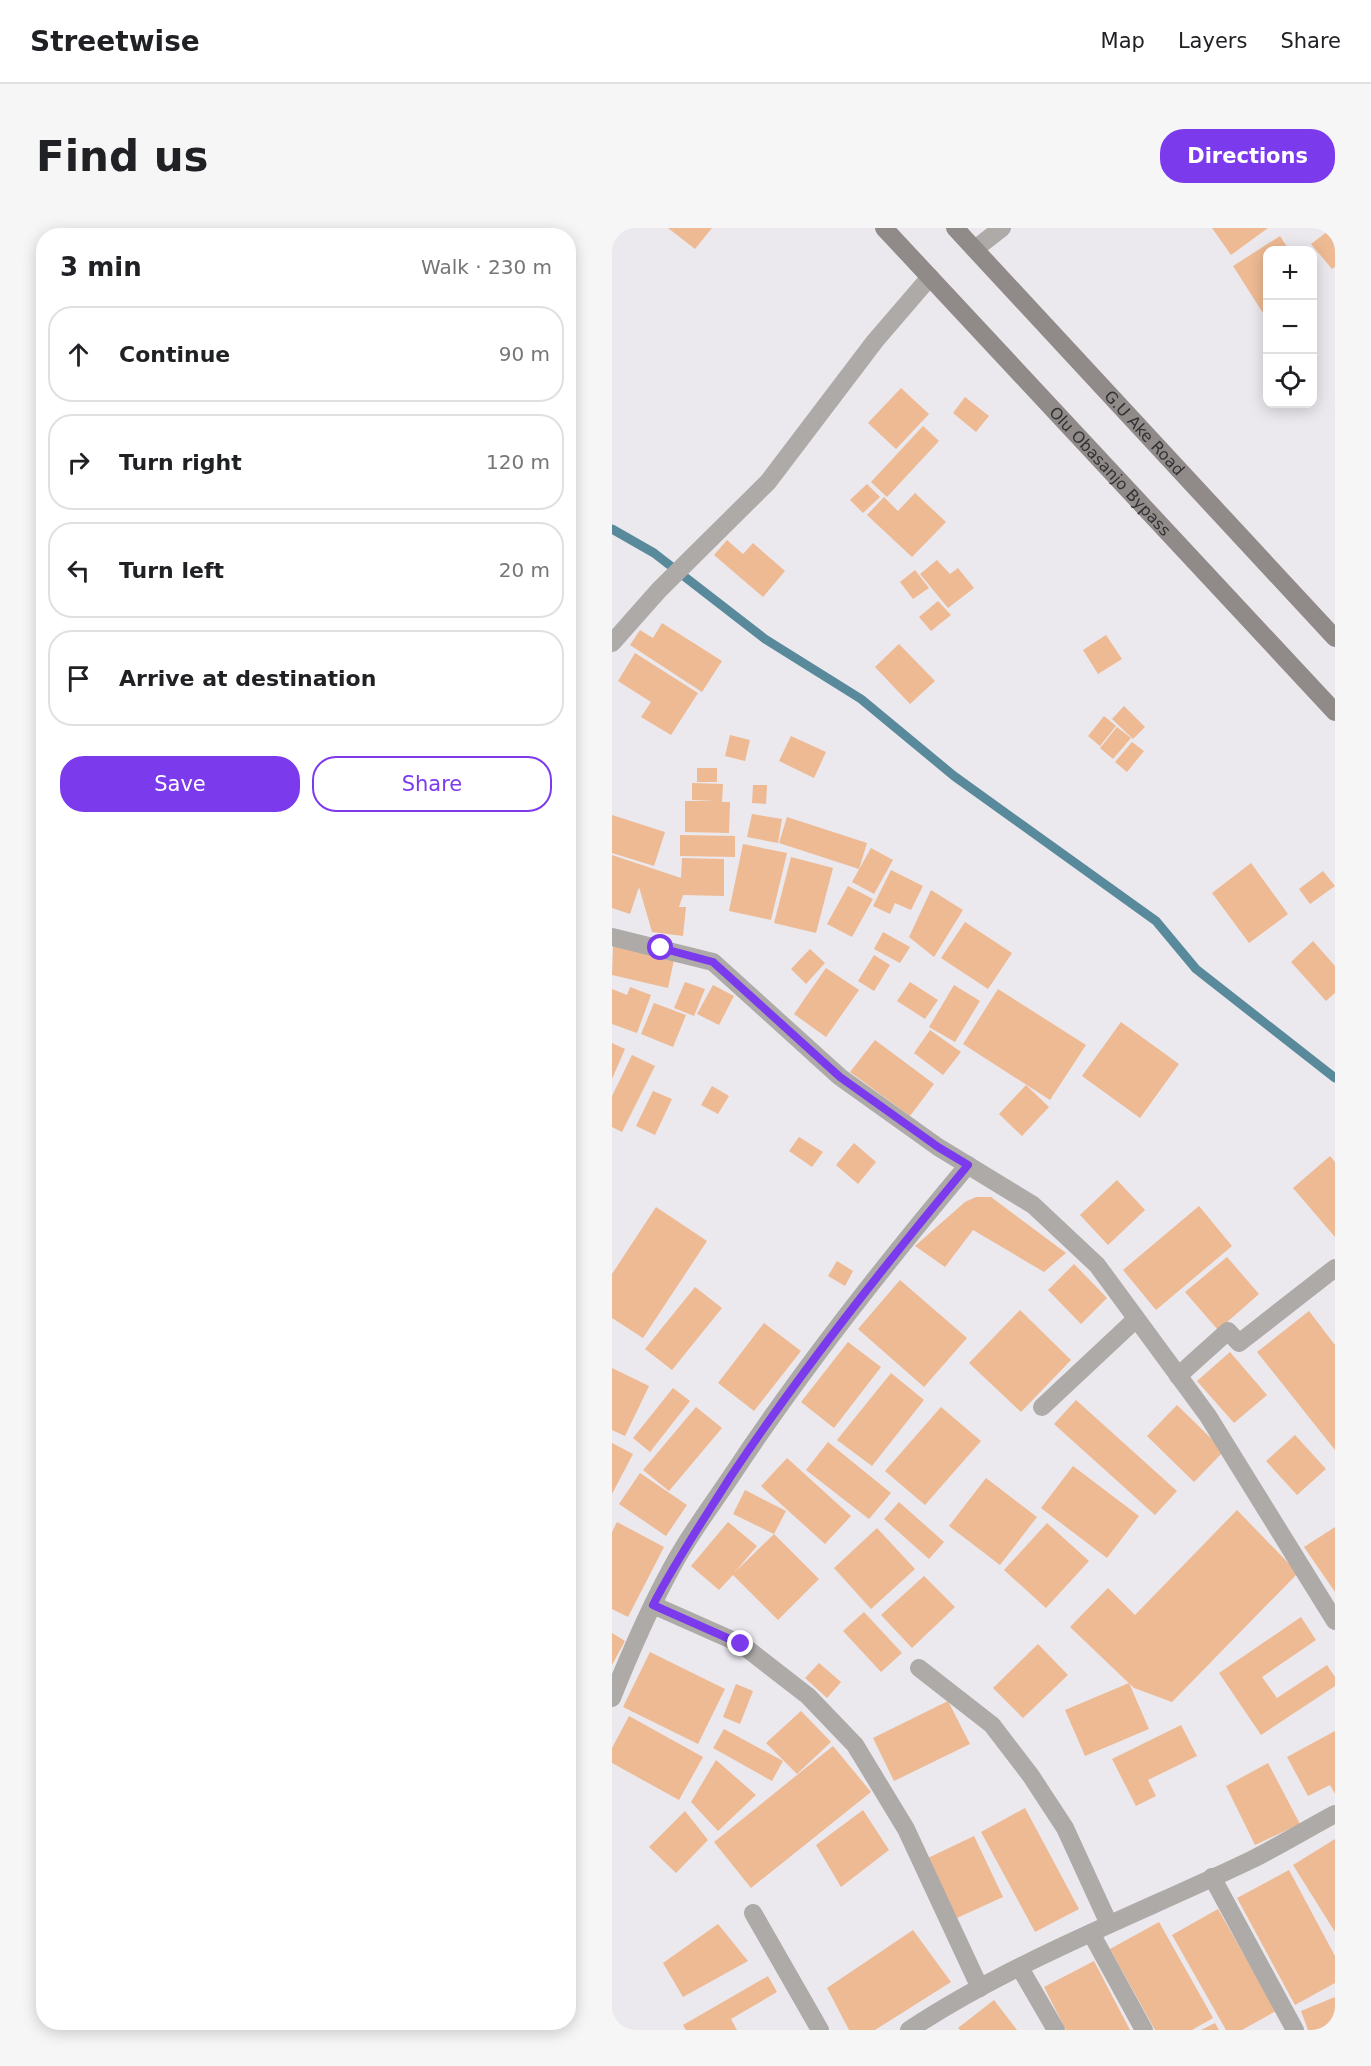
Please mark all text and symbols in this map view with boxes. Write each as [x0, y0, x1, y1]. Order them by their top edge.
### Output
text: Streetwise [30, 25, 200, 58]
text: Map [1101, 29, 1145, 53]
text: Layers [1178, 29, 1247, 53]
text: Share [1280, 29, 1341, 53]
button: Directions [1160, 129, 1335, 183]
text: Find us [36, 132, 209, 181]
map controls [1263, 246, 1317, 408]
button: + [1263, 246, 1317, 300]
text: 3 min [60, 252, 142, 282]
text: Walk · 230 m [421, 255, 552, 279]
button: − [1263, 300, 1317, 354]
icon: ahead [62, 338, 95, 371]
text: Continue [119, 342, 230, 367]
text: 90 m [499, 342, 550, 366]
button: locate [1263, 354, 1317, 408]
street label: G.U Ake Road [1100, 387, 1188, 479]
street label: Olu Obasanjo Bypass [1045, 403, 1175, 540]
icon: right [62, 446, 95, 479]
text: Turn right [119, 450, 242, 475]
text: 120 m [486, 450, 550, 474]
icon: left [62, 554, 95, 587]
text: Turn left [119, 558, 224, 583]
text: 20 m [499, 558, 550, 582]
icon: arrive [62, 662, 95, 695]
text: Arrive at destination [119, 666, 376, 691]
button: Save [60, 756, 300, 812]
button: Share [312, 756, 552, 812]
route start [647, 934, 673, 960]
route end [727, 1630, 753, 1656]

